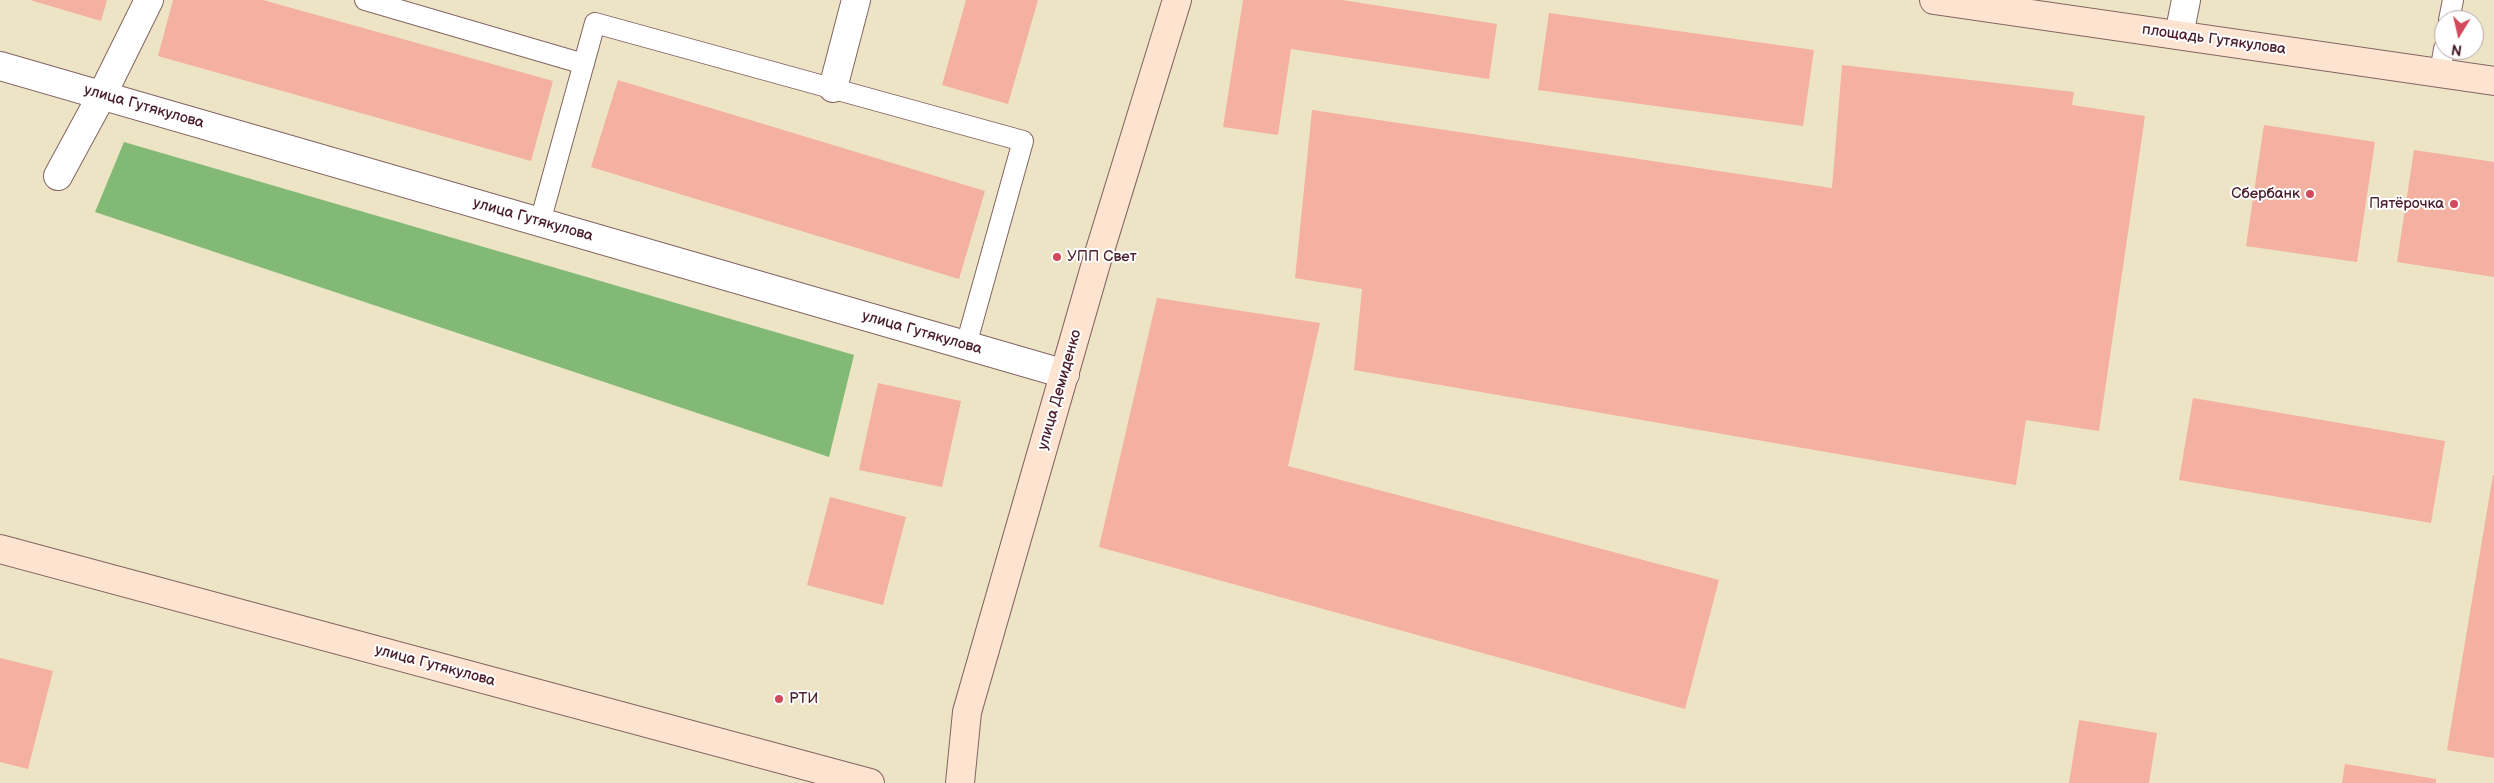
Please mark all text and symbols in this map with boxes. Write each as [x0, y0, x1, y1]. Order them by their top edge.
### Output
north arrow [2434, 10, 2484, 60]
street label: площадь Гутякулова [2141, 21, 2287, 59]
text: N [2450, 40, 2463, 59]
street label: улица Гутякулова [82, 81, 206, 133]
place label: Сбербанк [2231, 185, 2300, 203]
marker: Сбербанк [2304, 188, 2316, 200]
street label: улица Гутякулова [471, 194, 595, 246]
place label: Пятёрочка [2369, 195, 2444, 213]
marker: Пятёрочка [2448, 198, 2460, 210]
place label: УПП Свет [1067, 248, 1137, 266]
marker: УПП Свет [1051, 251, 1063, 263]
street label: улица Гутякулова [860, 307, 984, 359]
street label: улица Демиденко [1034, 328, 1086, 452]
street label: улица Гутякулова [373, 641, 497, 691]
place label: РТИ [789, 690, 818, 708]
marker: РТИ [773, 693, 785, 705]

